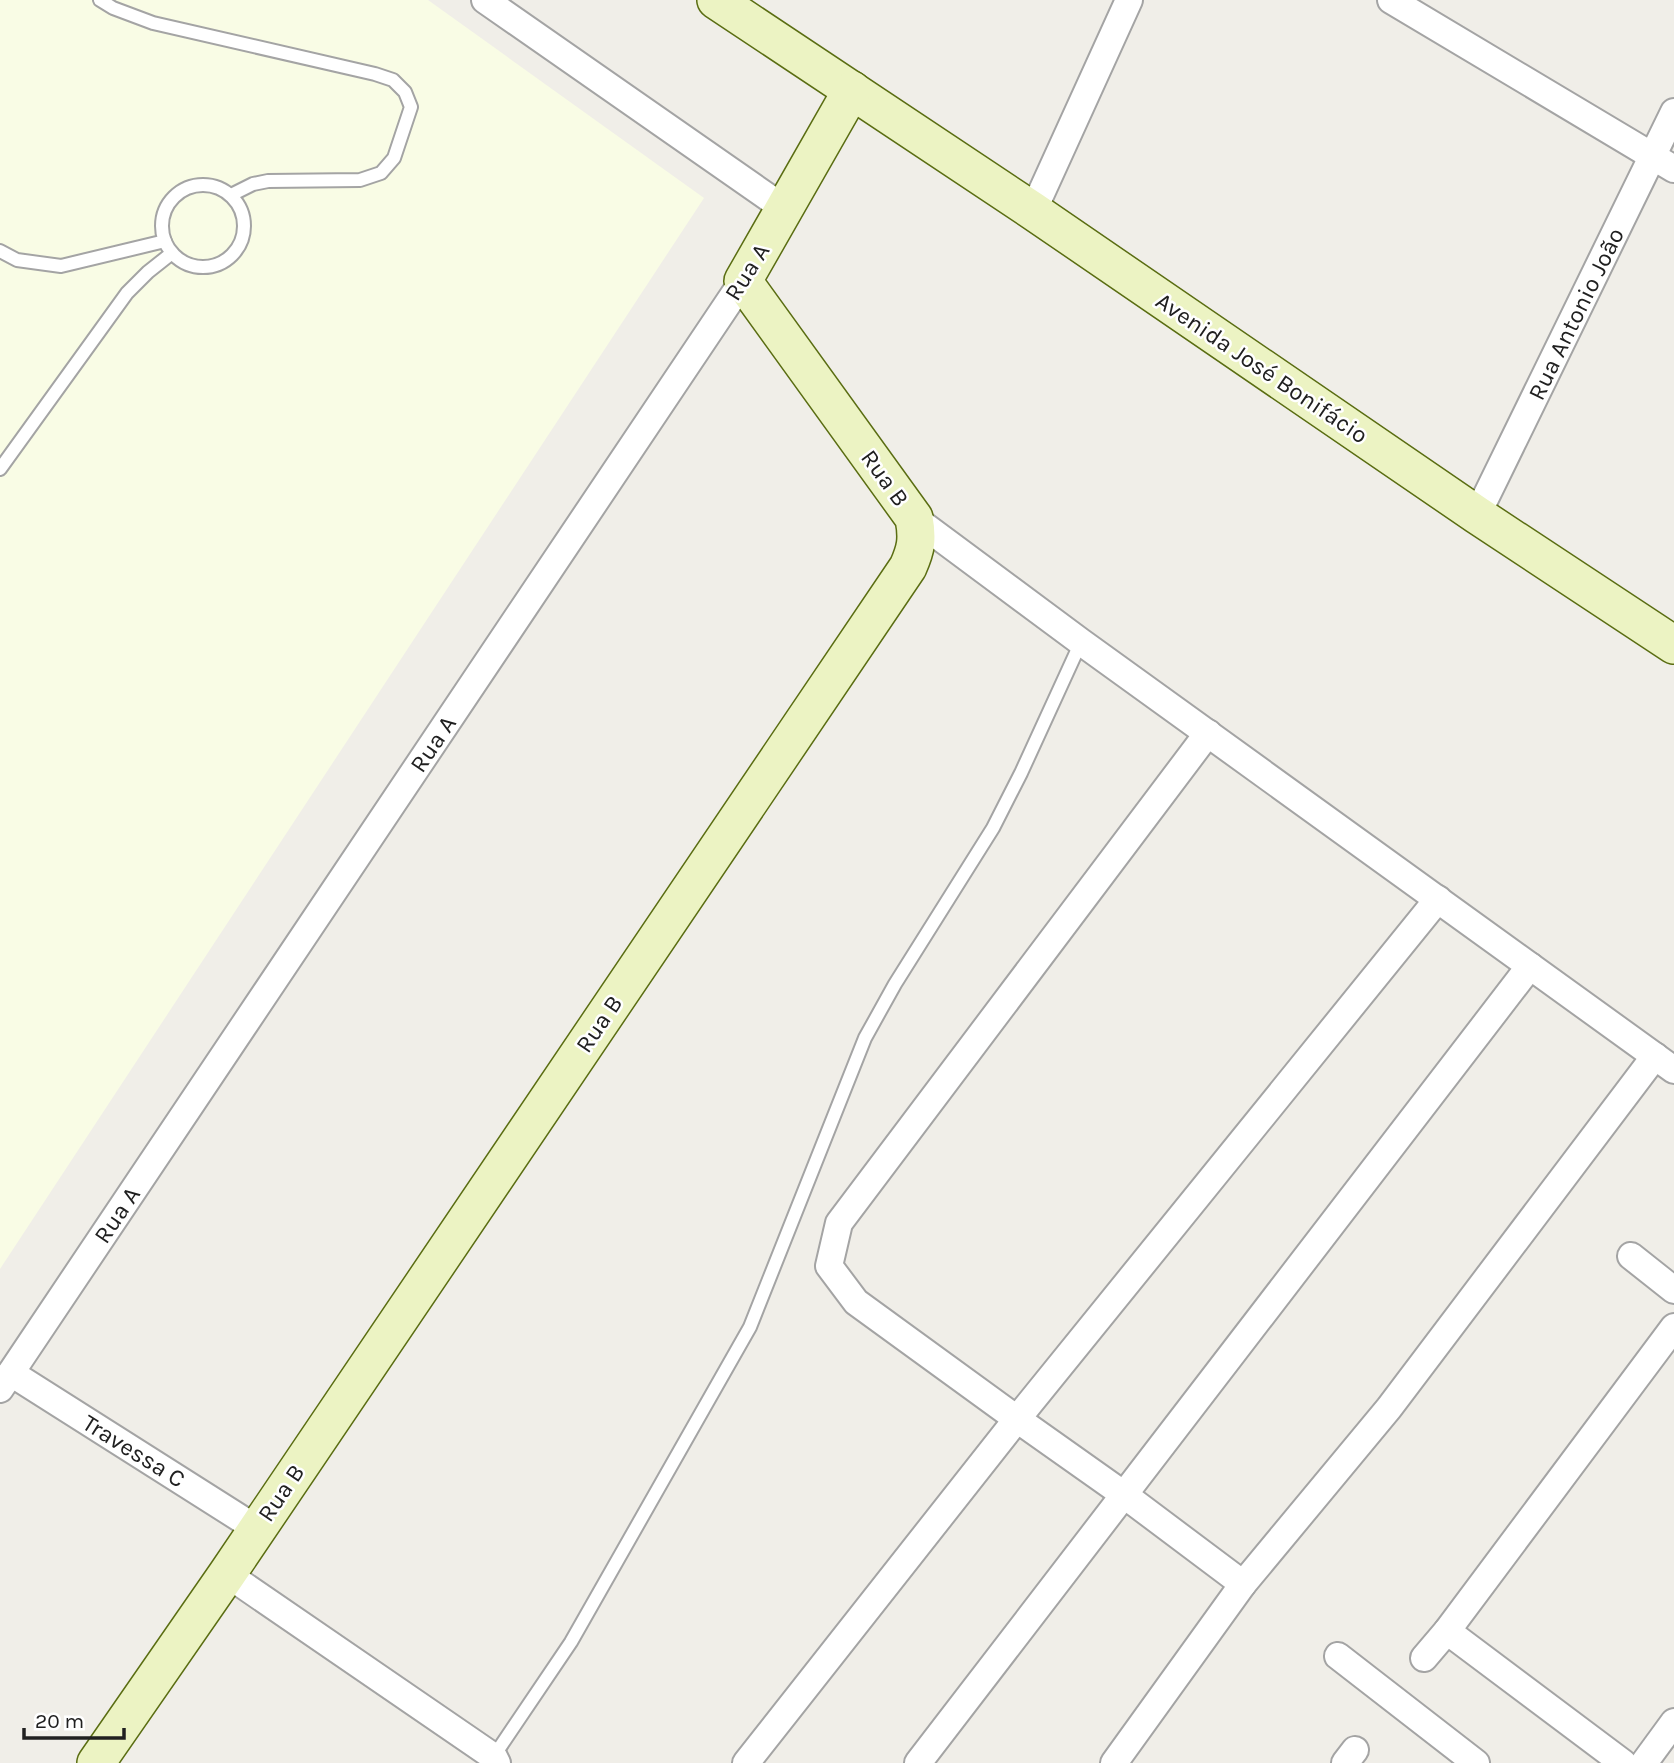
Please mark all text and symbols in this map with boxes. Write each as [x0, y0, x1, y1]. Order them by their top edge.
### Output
street label: Rua Antonio João [1522, 223, 1630, 405]
street label: Rua A [719, 238, 775, 306]
street label: Avenida José Bonifácio [1151, 287, 1373, 449]
street label: Rua B [855, 444, 915, 512]
street label: Rua A [404, 710, 462, 778]
street label: Rua B [570, 990, 628, 1058]
street label: Rua A [88, 1181, 146, 1249]
street label: Travessa C [78, 1409, 190, 1493]
street label: Rua B [252, 1459, 310, 1527]
scale bar [24, 1696, 124, 1740]
text: 20 m [35, 1709, 84, 1733]

